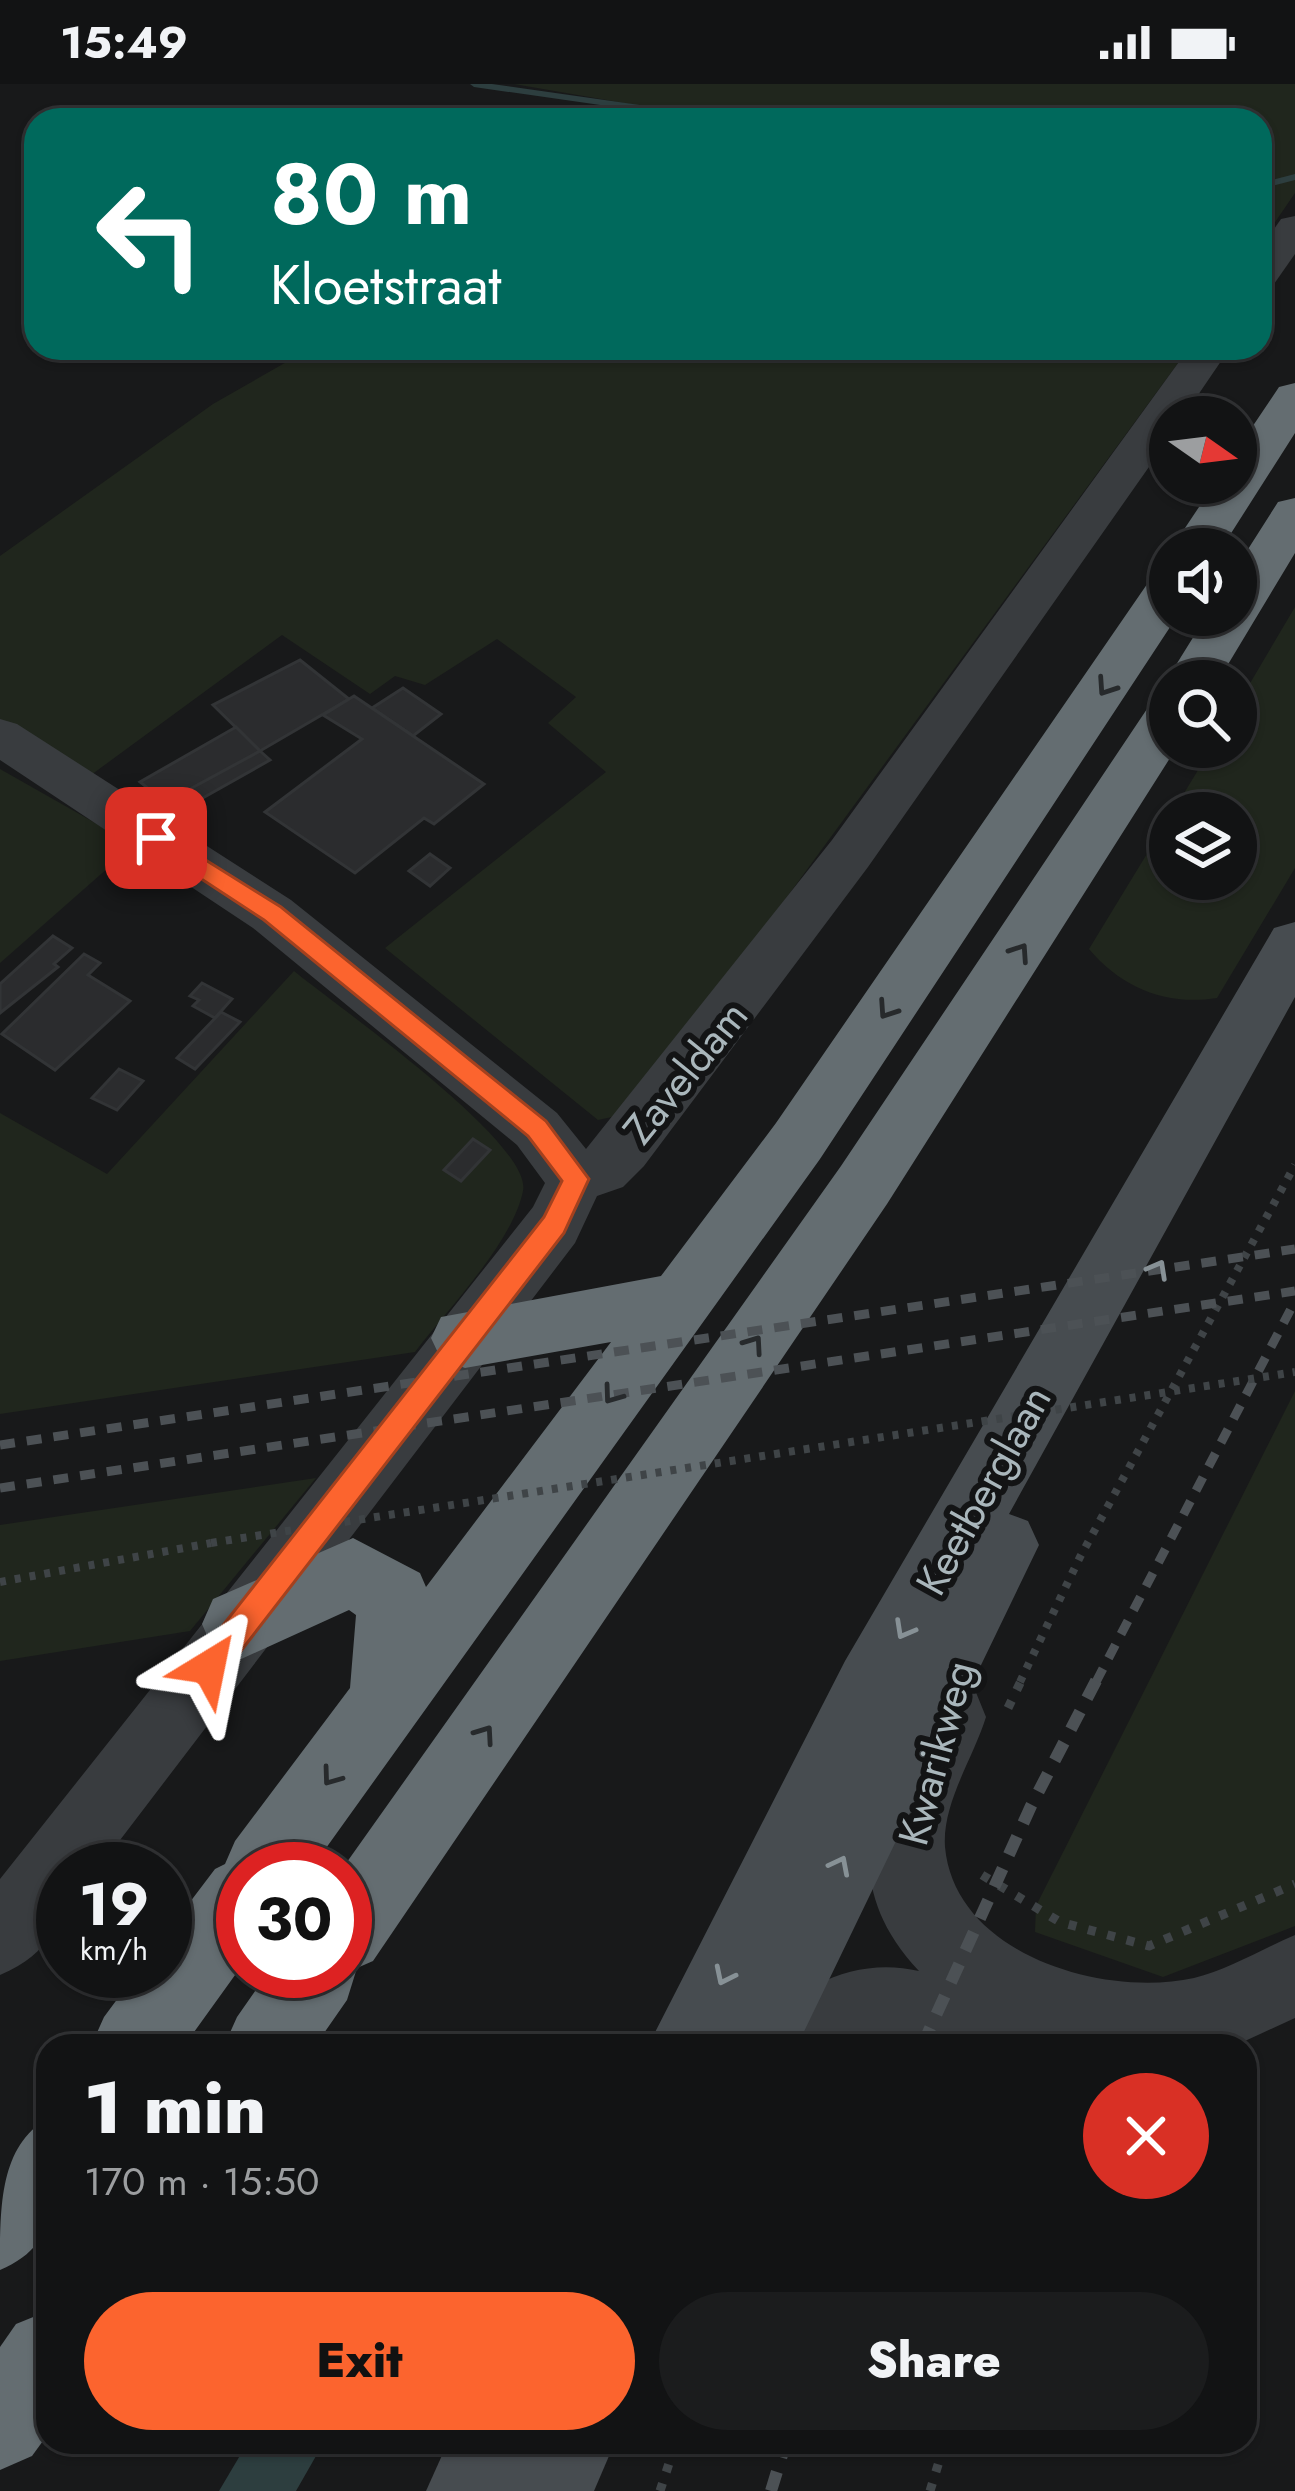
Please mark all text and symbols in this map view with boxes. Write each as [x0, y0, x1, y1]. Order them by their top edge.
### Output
text: 15:49 [60, 10, 188, 75]
text: 80 m [270, 134, 472, 256]
icon: left [72, 156, 228, 312]
text: Kloetstraat [270, 246, 501, 324]
north arrow [1149, 396, 1257, 504]
map controls [1149, 396, 1257, 900]
button: sound [1149, 528, 1257, 636]
button: search [1149, 660, 1257, 768]
one-way arrow [1098, 673, 1120, 695]
pin [105, 787, 207, 889]
button: layers [1149, 792, 1257, 900]
icon: arrive [123, 805, 189, 871]
one-way arrow [1006, 943, 1028, 965]
street label: Zaveldam [609, 987, 762, 1157]
one-way arrow [879, 996, 901, 1018]
one-way arrow [1144, 1260, 1167, 1281]
one-way arrow [740, 1336, 762, 1358]
street label: Keetberglaan [901, 1374, 1066, 1606]
one-way arrow [604, 1382, 626, 1403]
position arrow [146, 1604, 272, 1730]
one-way arrow [896, 1617, 919, 1638]
street label: Kwarikweg [883, 1654, 990, 1852]
one-way arrow [471, 1725, 493, 1747]
one-way arrow [323, 1764, 345, 1785]
speed limit sign: 30 [216, 1842, 372, 1998]
one-way arrow [825, 1855, 848, 1877]
text: 19 [79, 1861, 149, 1948]
text: km/h [80, 1928, 148, 1971]
one-way arrow [715, 1964, 739, 1985]
text: 1 min [84, 2056, 266, 2160]
button: close [1083, 2073, 1209, 2199]
text: 170 m · 15:50 [84, 2153, 319, 2210]
button: Exit [84, 2292, 635, 2430]
button: Share [659, 2292, 1209, 2430]

